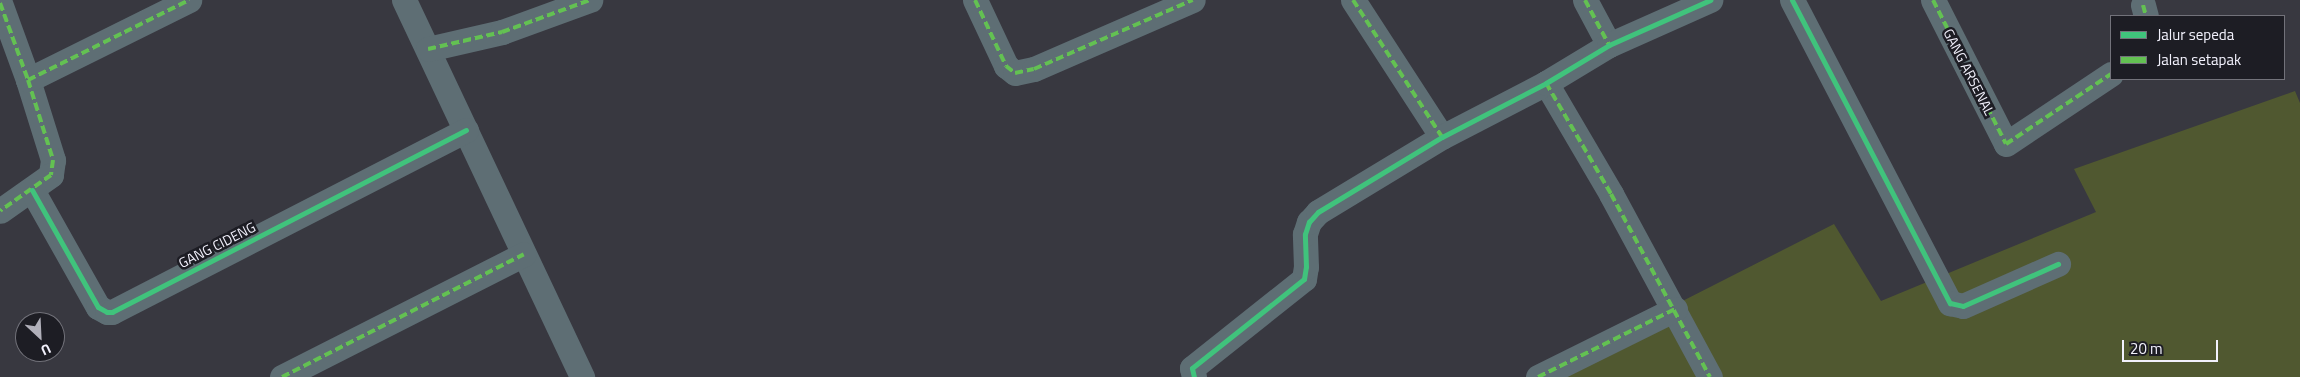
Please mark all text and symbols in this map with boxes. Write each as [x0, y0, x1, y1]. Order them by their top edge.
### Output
legend [2110, 15, 2285, 80]
text: Jalur sepeda [2157, 23, 2234, 46]
street label: GANG ARSENAL [1940, 26, 1998, 118]
text: Jalan setapak [2157, 48, 2241, 71]
street label: GANG CIDENG [176, 218, 258, 272]
north arrow [15, 312, 65, 362]
scale bar [2125, 330, 2221, 362]
text: 20 m [2130, 337, 2163, 360]
text: U [38, 339, 55, 362]

